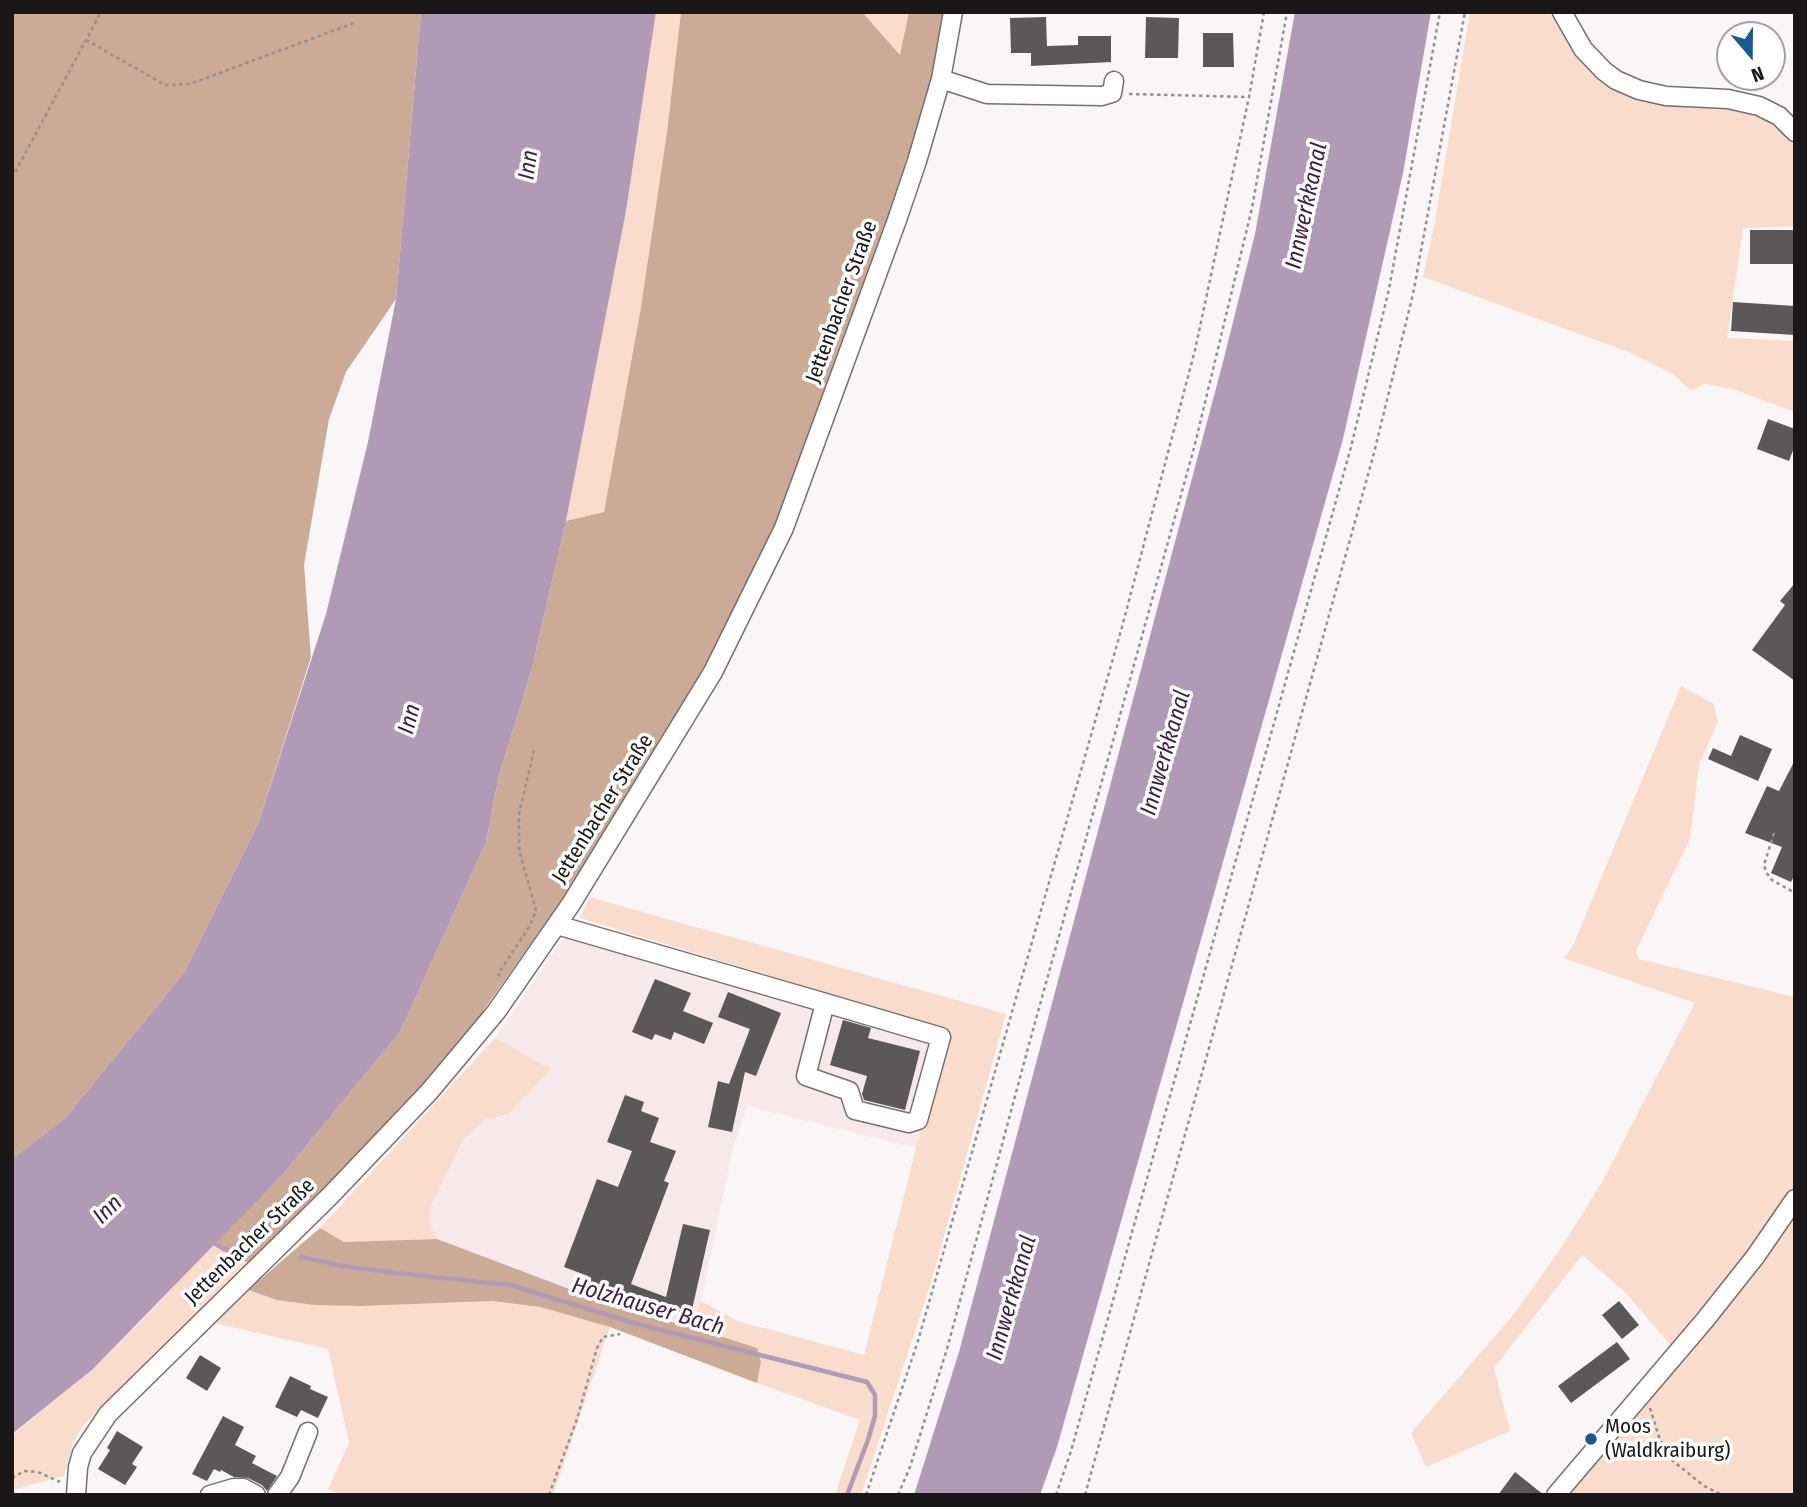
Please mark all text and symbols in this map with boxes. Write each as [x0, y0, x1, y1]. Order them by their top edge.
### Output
north arrow [1716, 21, 1786, 91]
text: N [1748, 62, 1767, 87]
water label: Innwerkkanal [1280, 140, 1334, 272]
water label: Inn [513, 148, 545, 182]
street label: Jettenbacher Straße [801, 217, 883, 387]
water label: Innwerkkanal [1135, 687, 1197, 819]
water label: Inn [393, 701, 427, 737]
street label: Jettenbacher Straße [547, 730, 659, 888]
street label: Jettenbacher Straße [180, 1174, 320, 1310]
water label: Inn [88, 1190, 128, 1230]
water label: Innwerkkanal [981, 1232, 1043, 1364]
water label: Holzhauser Bach [569, 1272, 727, 1342]
place label: Moos (Waldkraiburg) [1605, 1414, 1730, 1464]
marker: Moos (Waldkraiburg) [1583, 1431, 1599, 1447]

